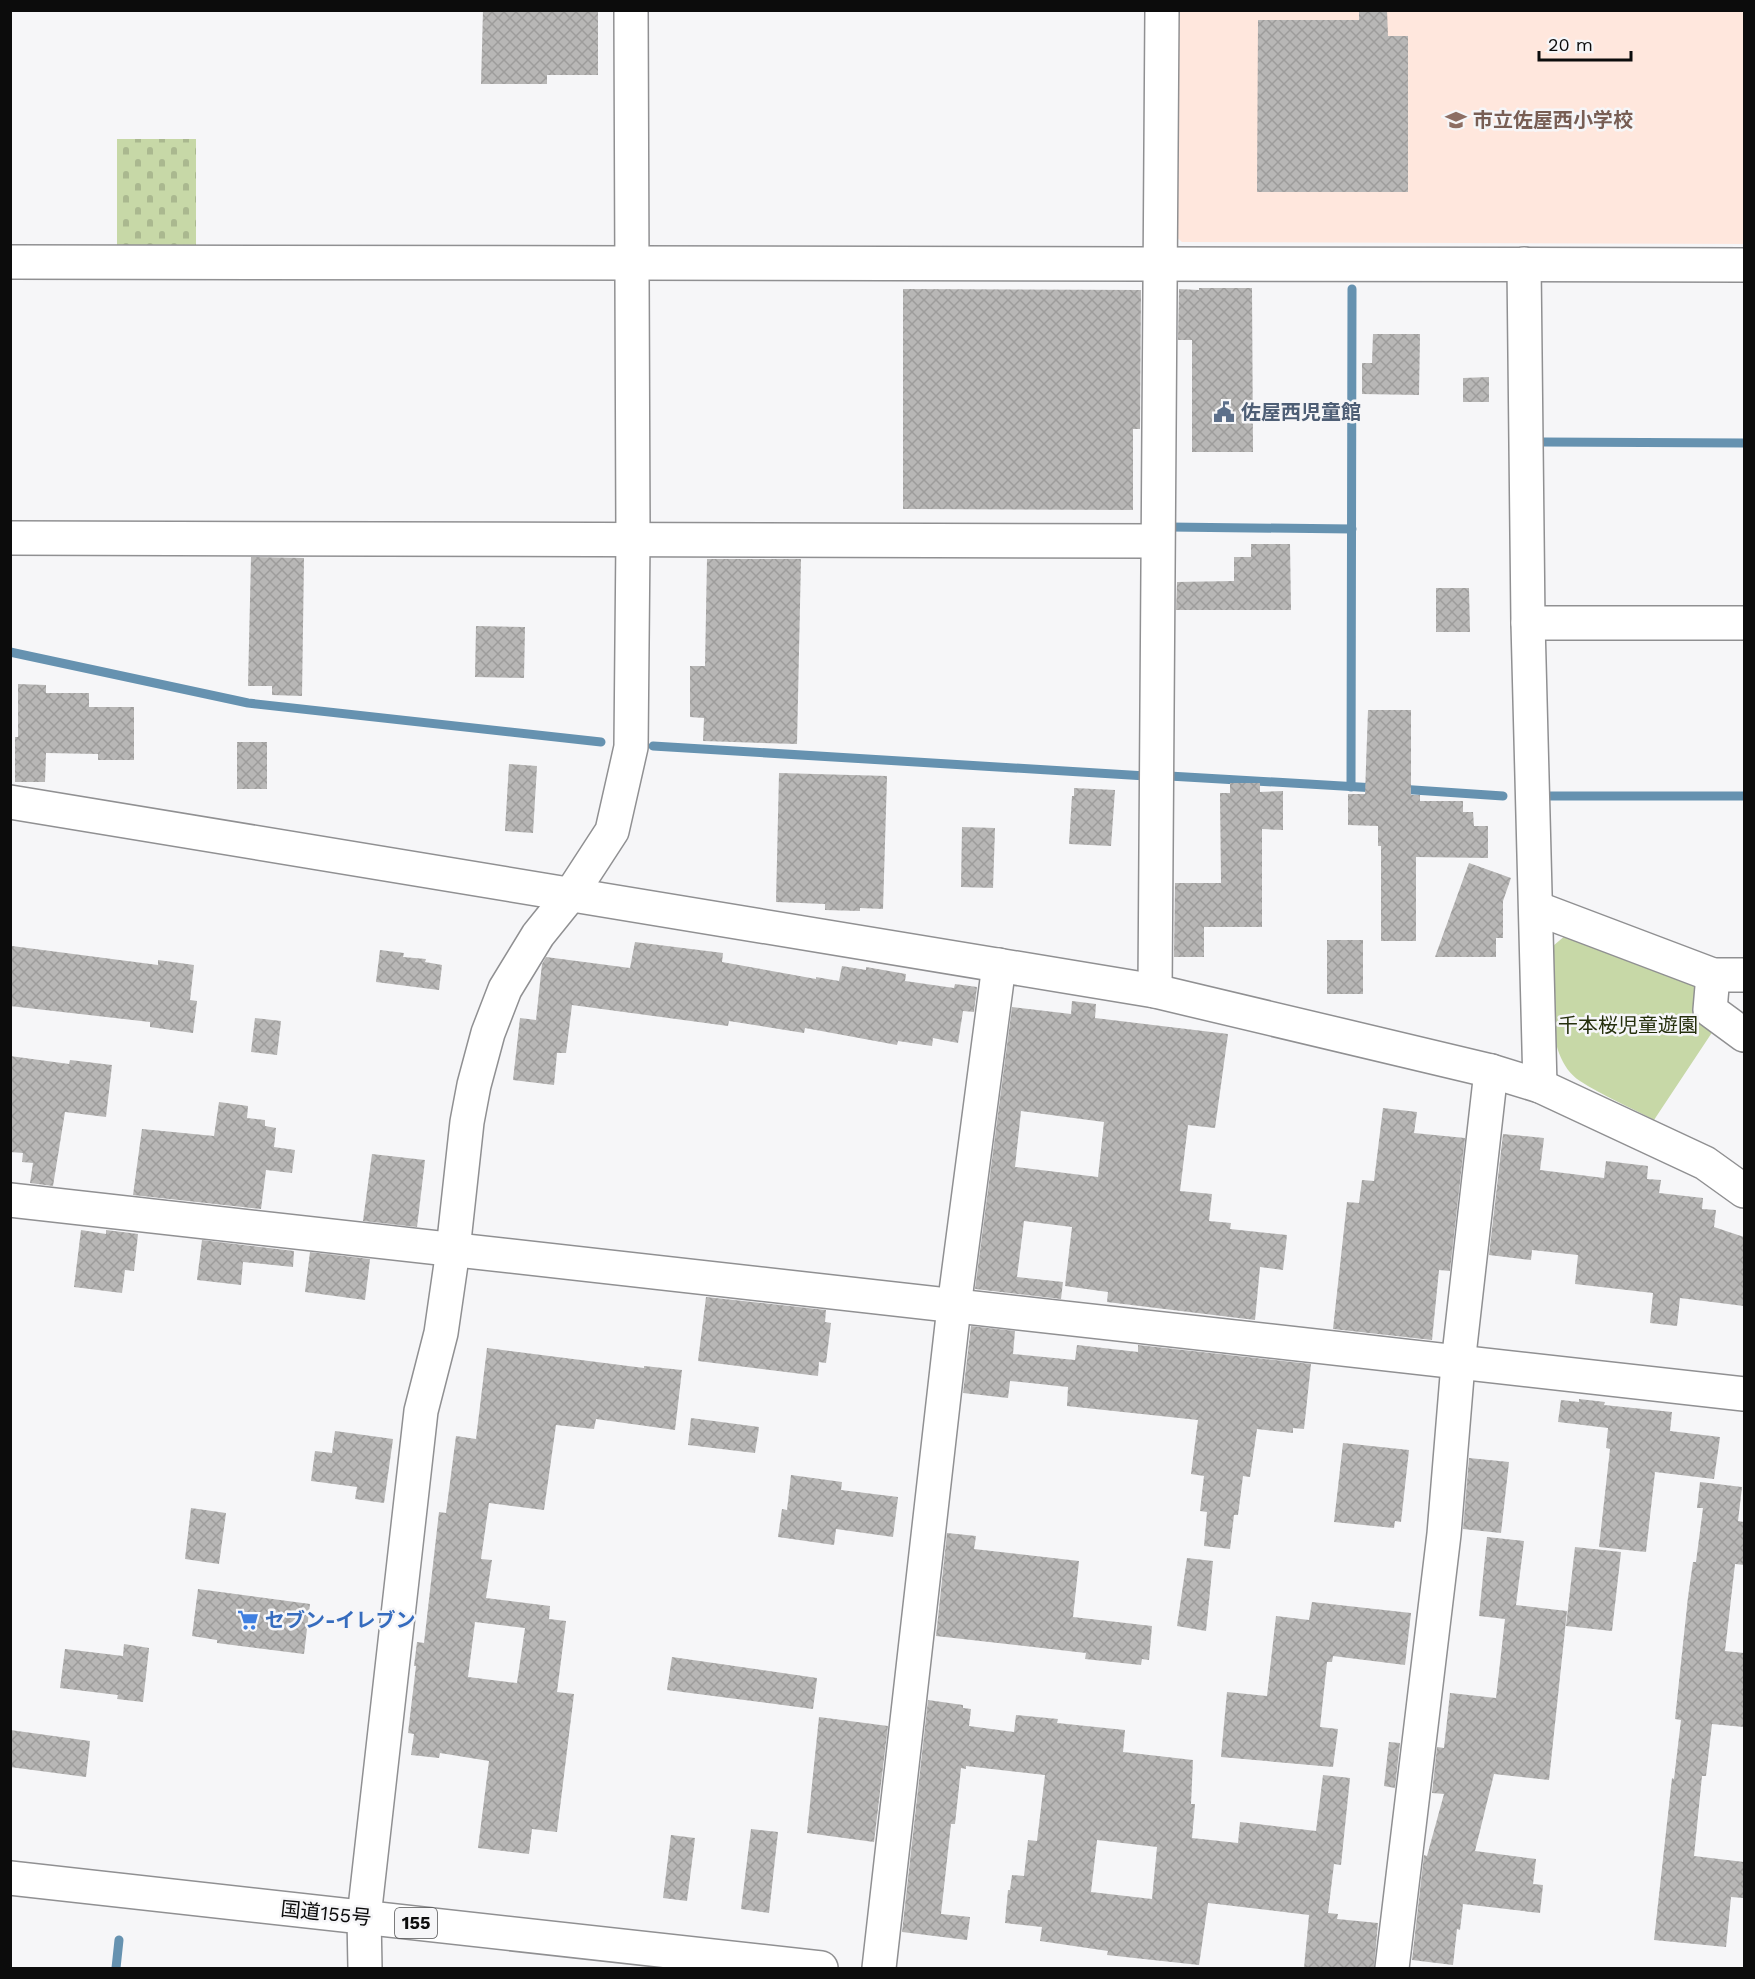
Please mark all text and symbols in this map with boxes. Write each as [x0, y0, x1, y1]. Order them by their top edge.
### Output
scale bar [1539, 24, 1630, 62]
text: 20 m [1548, 34, 1593, 55]
school or university icon: 市立佐屋西小学校 [1444, 108, 1468, 132]
place label: 市立佐屋西小学校 [1473, 108, 1633, 132]
public building icon: 佐屋西児童館 [1212, 400, 1236, 424]
place label: 佐屋西児童館 [1241, 400, 1361, 424]
park label: 千本桜児童遊園 [1558, 1013, 1698, 1037]
supermarket icon: セブン-イレブン [236, 1608, 260, 1632]
place label: セブン-イレブン [265, 1608, 416, 1632]
street label: 国道155号 [279, 1896, 373, 1930]
road number: 155 [395, 1908, 437, 1938]

